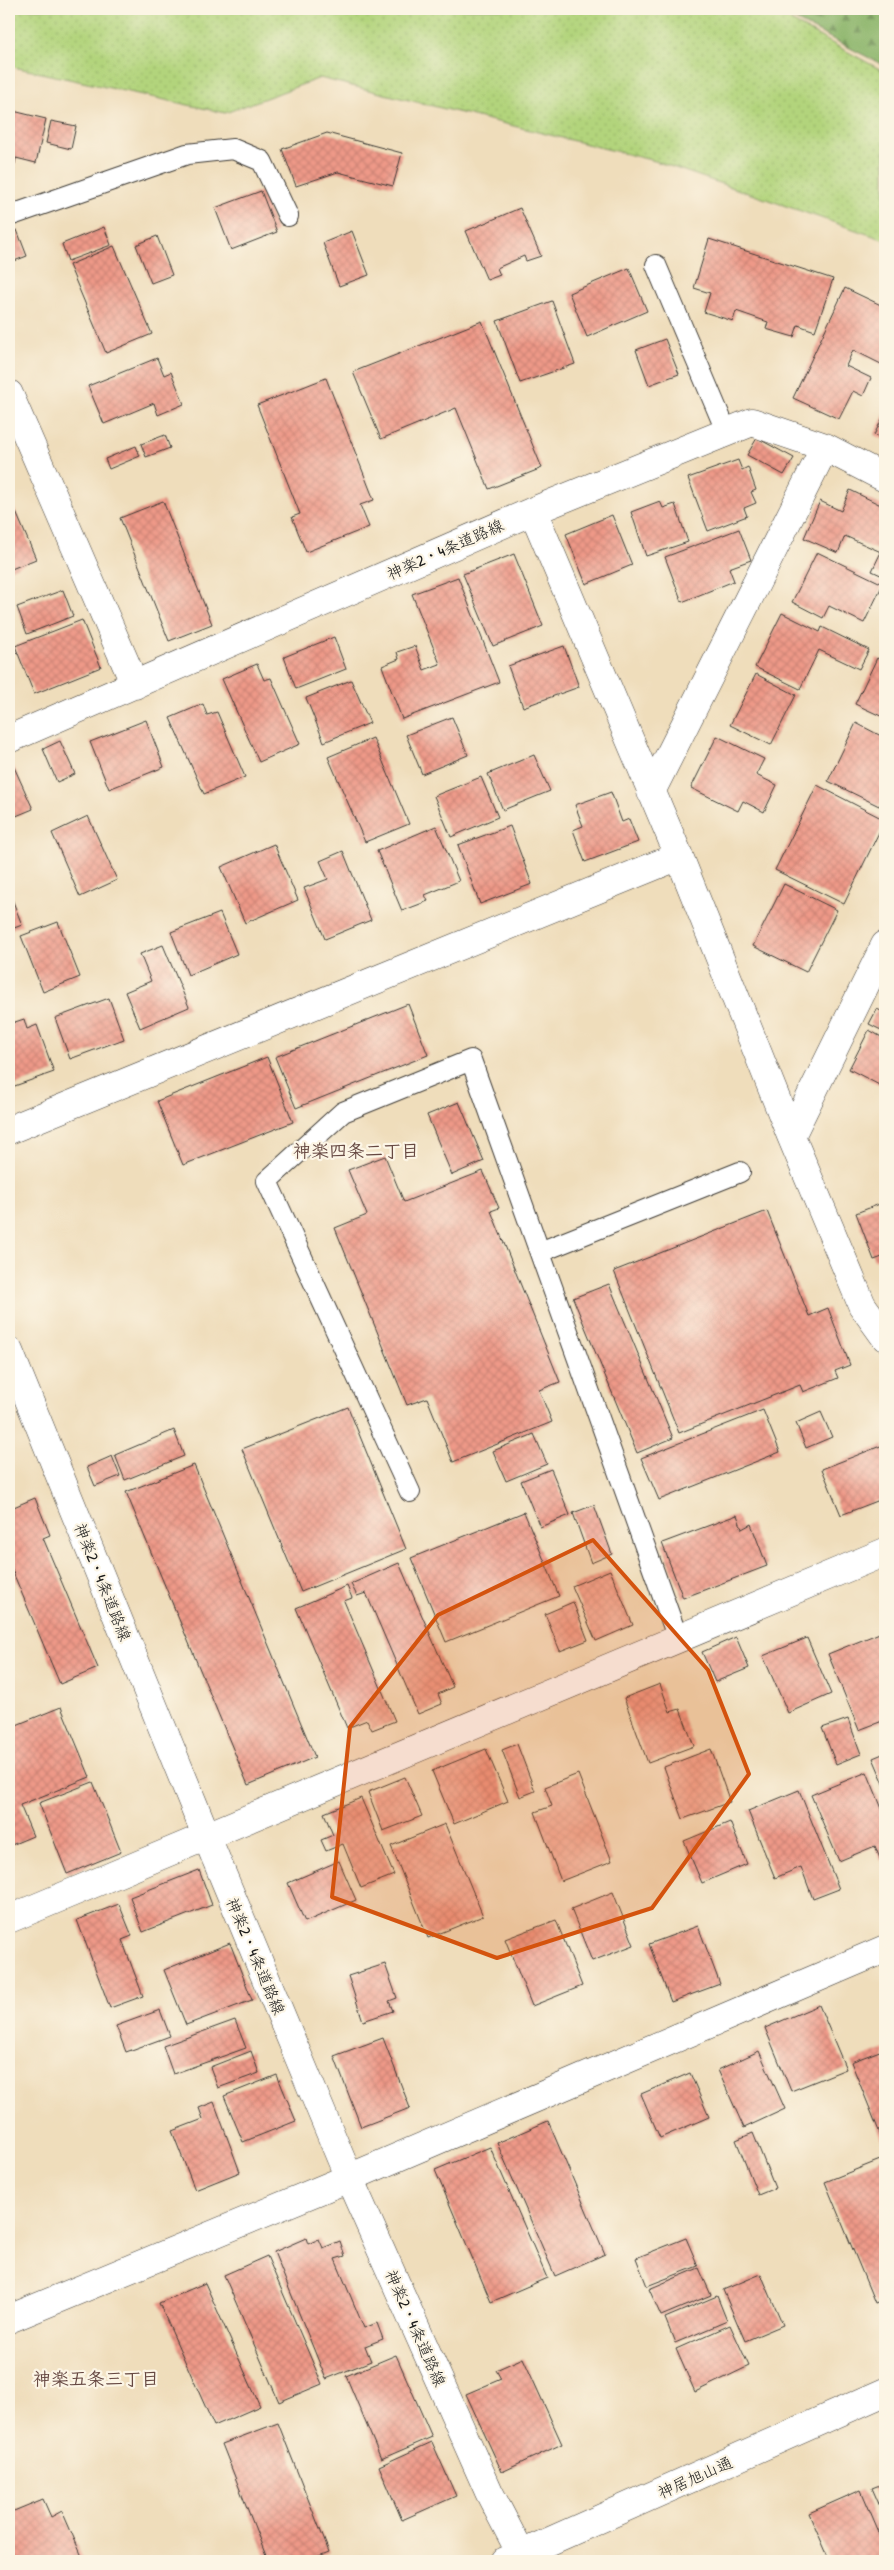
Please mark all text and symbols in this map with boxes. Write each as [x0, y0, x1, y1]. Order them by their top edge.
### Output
street label: 神楽2・4条道路線 [383, 513, 507, 585]
district label: 神楽四条二丁目 [293, 1138, 419, 1163]
street label: 神楽2・4条道路線 [69, 1520, 137, 1644]
street label: 神楽2・4条道路線 [221, 1894, 291, 2018]
street label: 神楽2・4条道路線 [380, 2266, 452, 2390]
district label: 神楽五条三丁目 [33, 2366, 159, 2391]
street label: 神居旭山通 [654, 2451, 736, 2503]

